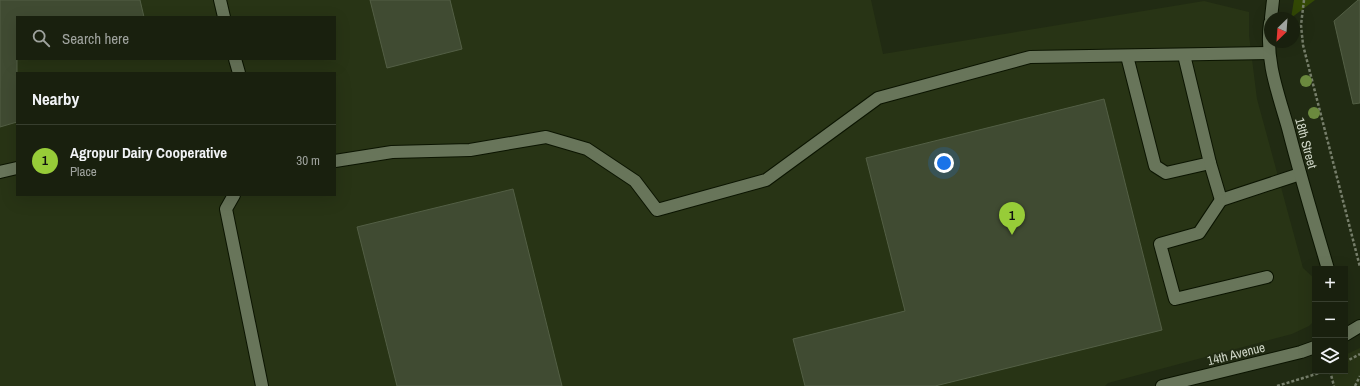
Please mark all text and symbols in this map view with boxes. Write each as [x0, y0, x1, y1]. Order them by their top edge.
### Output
north arrow [1264, 12, 1300, 48]
search box [16, 16, 336, 60]
icon: search [30, 27, 52, 49]
text: Search here [62, 28, 129, 49]
text: Nearby [32, 87, 79, 110]
street label: 18th Street [1291, 116, 1321, 170]
text: Agropur Dairy Cooperative [70, 142, 227, 163]
text: 1 [42, 152, 48, 169]
text: 30 m [296, 152, 320, 169]
your location [934, 153, 954, 173]
text: Place [70, 163, 97, 180]
pin: 1 [999, 202, 1025, 235]
map controls [1312, 266, 1348, 374]
button: + [1312, 266, 1348, 302]
button: − [1312, 302, 1348, 338]
button: layers [1312, 338, 1348, 374]
street label: 14th Avenue [1205, 339, 1267, 369]

